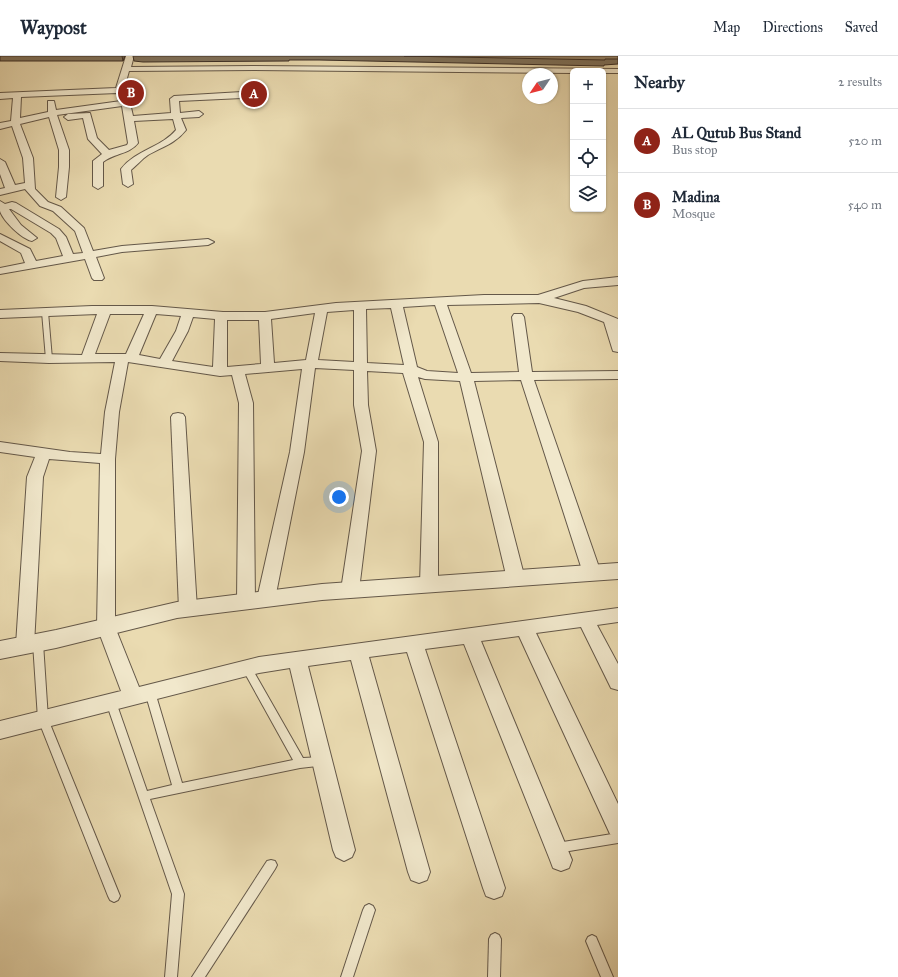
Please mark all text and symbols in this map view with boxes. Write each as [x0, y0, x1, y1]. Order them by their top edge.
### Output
text: Waypost [20, 16, 87, 39]
text: Map [713, 19, 740, 36]
text: Directions [762, 19, 823, 36]
text: Saved [845, 19, 878, 36]
north arrow [522, 68, 558, 104]
map controls [570, 68, 606, 212]
button: + [570, 68, 606, 104]
text: Nearby [634, 72, 685, 93]
text: 2 results [838, 74, 882, 90]
pin: B [118, 78, 144, 108]
pin: A [241, 79, 267, 109]
button: − [570, 104, 606, 140]
text: AL Qutub Bus Stand [672, 124, 801, 142]
text: A [643, 133, 651, 149]
text: 520 m [848, 133, 882, 149]
button: locate [570, 140, 606, 176]
text: Bus stop [672, 142, 718, 158]
button: layers [570, 176, 606, 212]
text: Madina [672, 188, 720, 206]
text: B [643, 197, 651, 213]
text: 540 m [848, 197, 882, 213]
text: Mosque [672, 206, 715, 222]
your location [329, 487, 349, 507]

